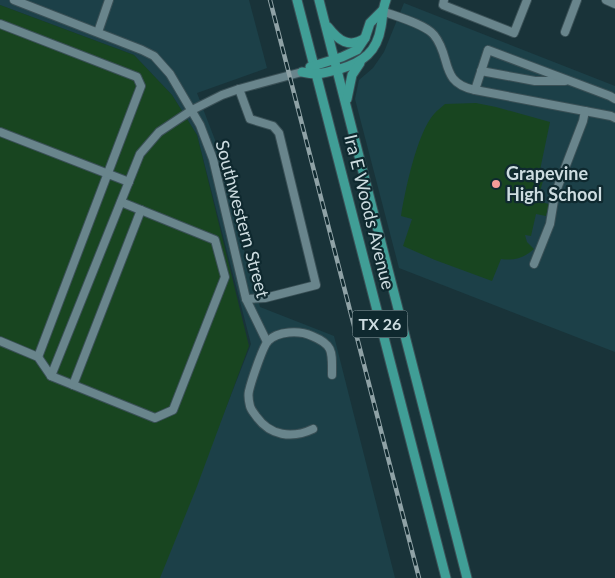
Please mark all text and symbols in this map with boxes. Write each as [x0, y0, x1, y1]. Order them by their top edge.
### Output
street label: Ira E Woods Avenue [340, 132, 400, 292]
street label: Southwestern Street [211, 138, 275, 300]
place label: Grapevine High School [506, 162, 602, 205]
marker: Grapevine High School [490, 178, 502, 190]
road number: TX 26 [352, 310, 408, 338]

